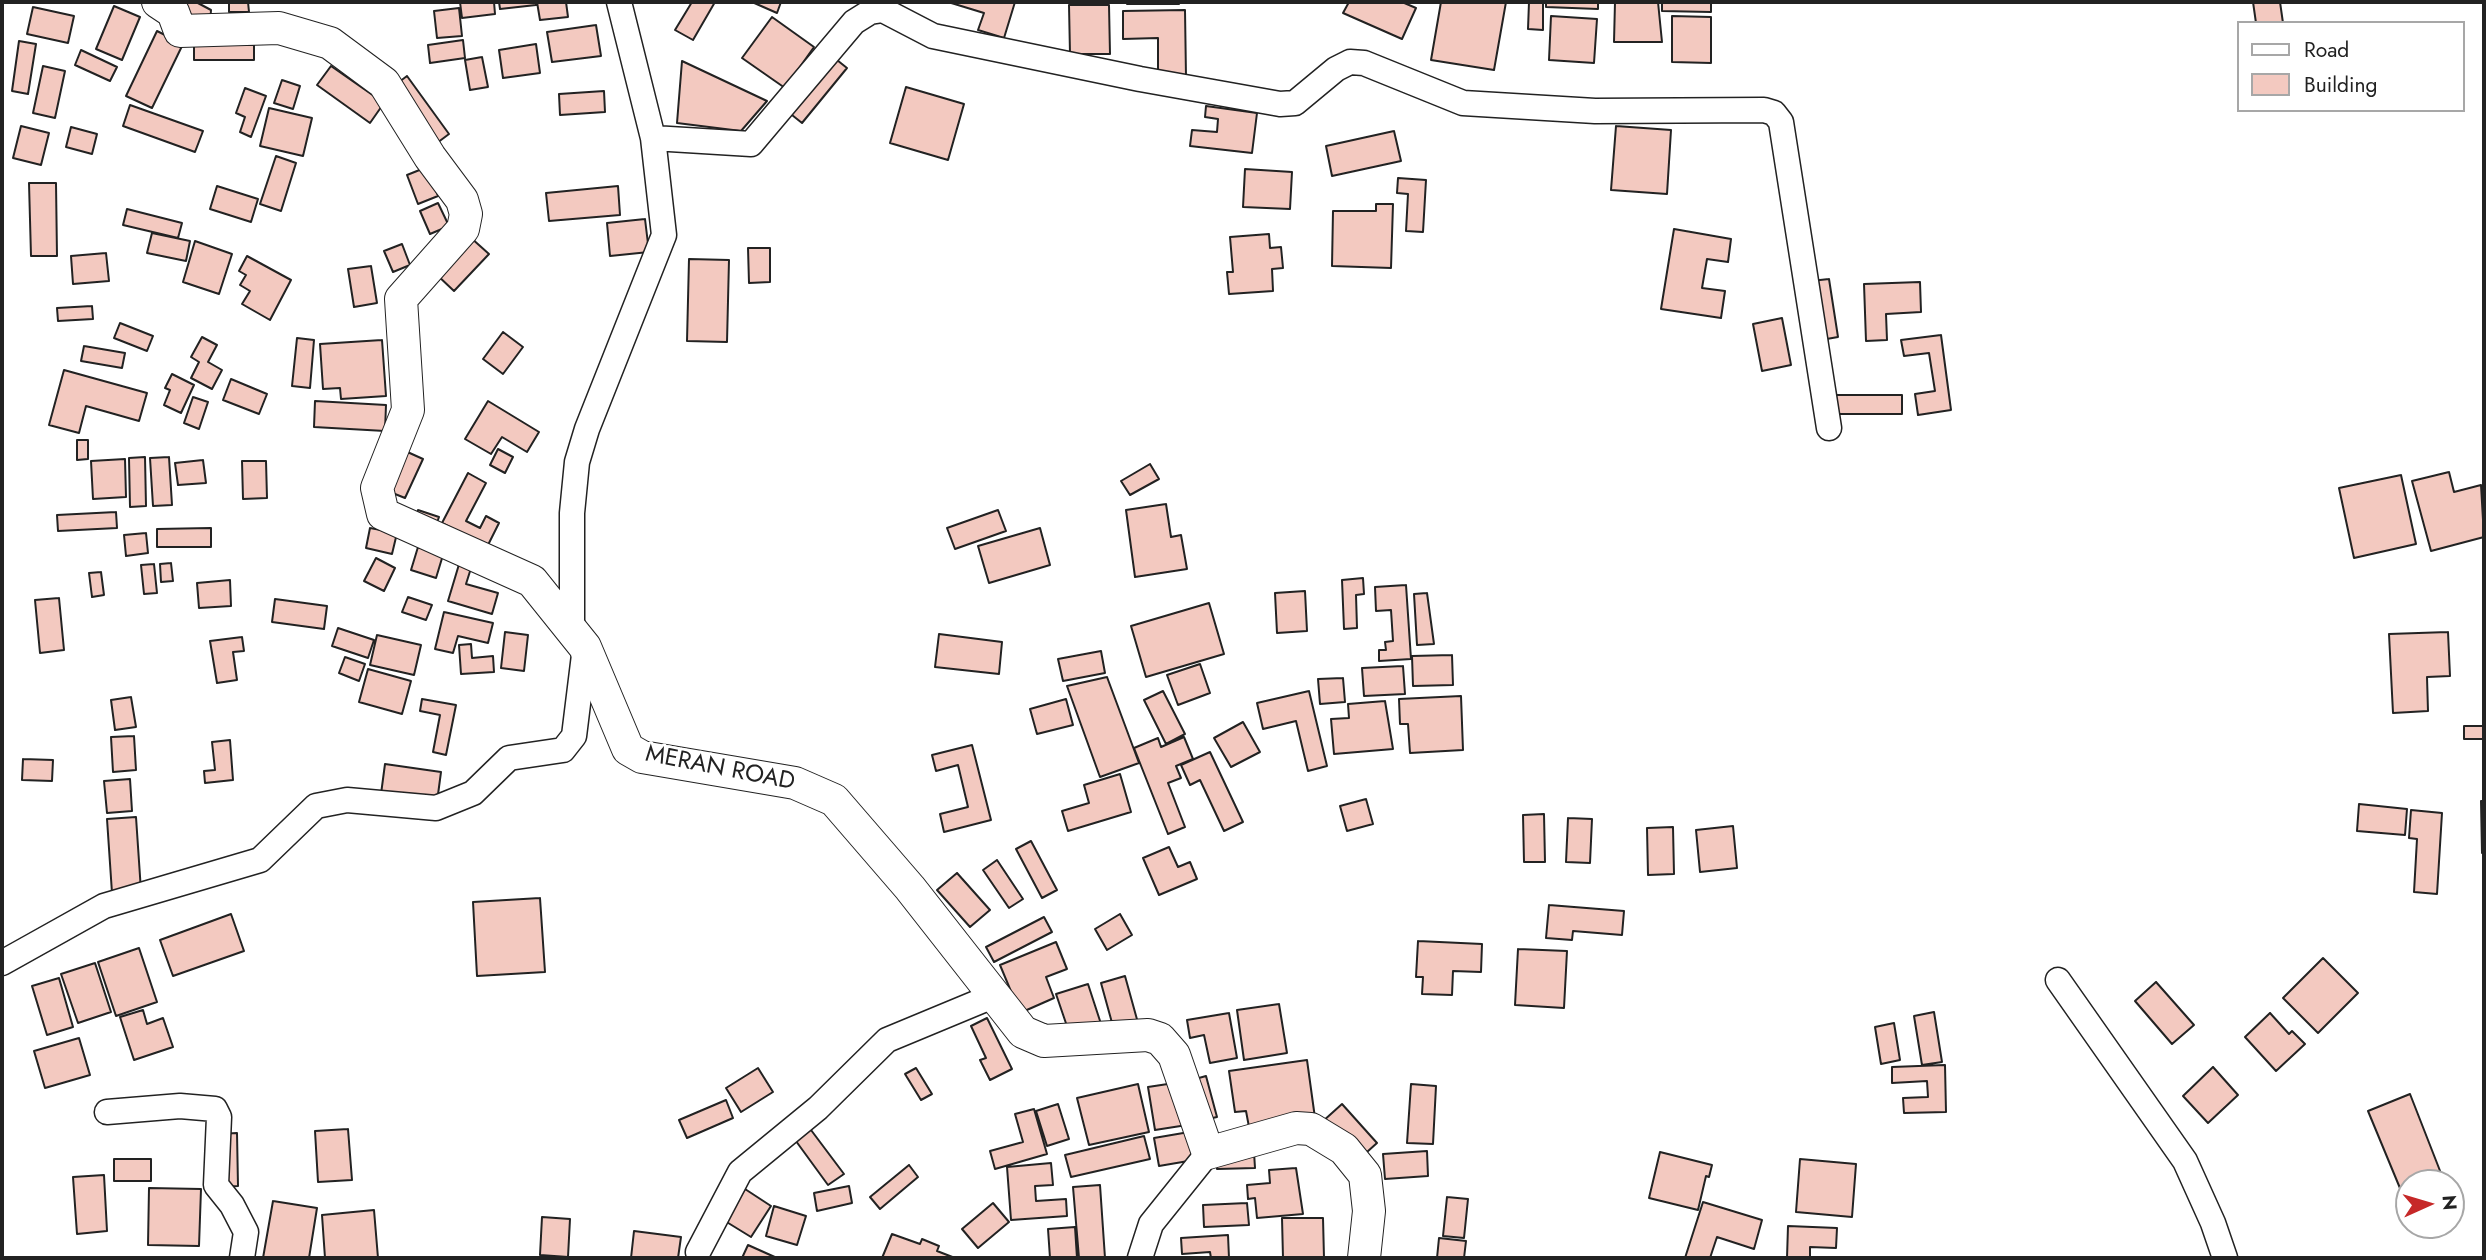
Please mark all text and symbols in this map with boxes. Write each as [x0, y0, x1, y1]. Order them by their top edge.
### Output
legend [2238, 21, 2465, 112]
text: Road [2304, 35, 2349, 65]
text: Building [2304, 70, 2377, 100]
street label: MERAN ROAD [643, 740, 797, 798]
north arrow [2395, 1169, 2465, 1239]
text: N [2435, 1194, 2463, 1211]

